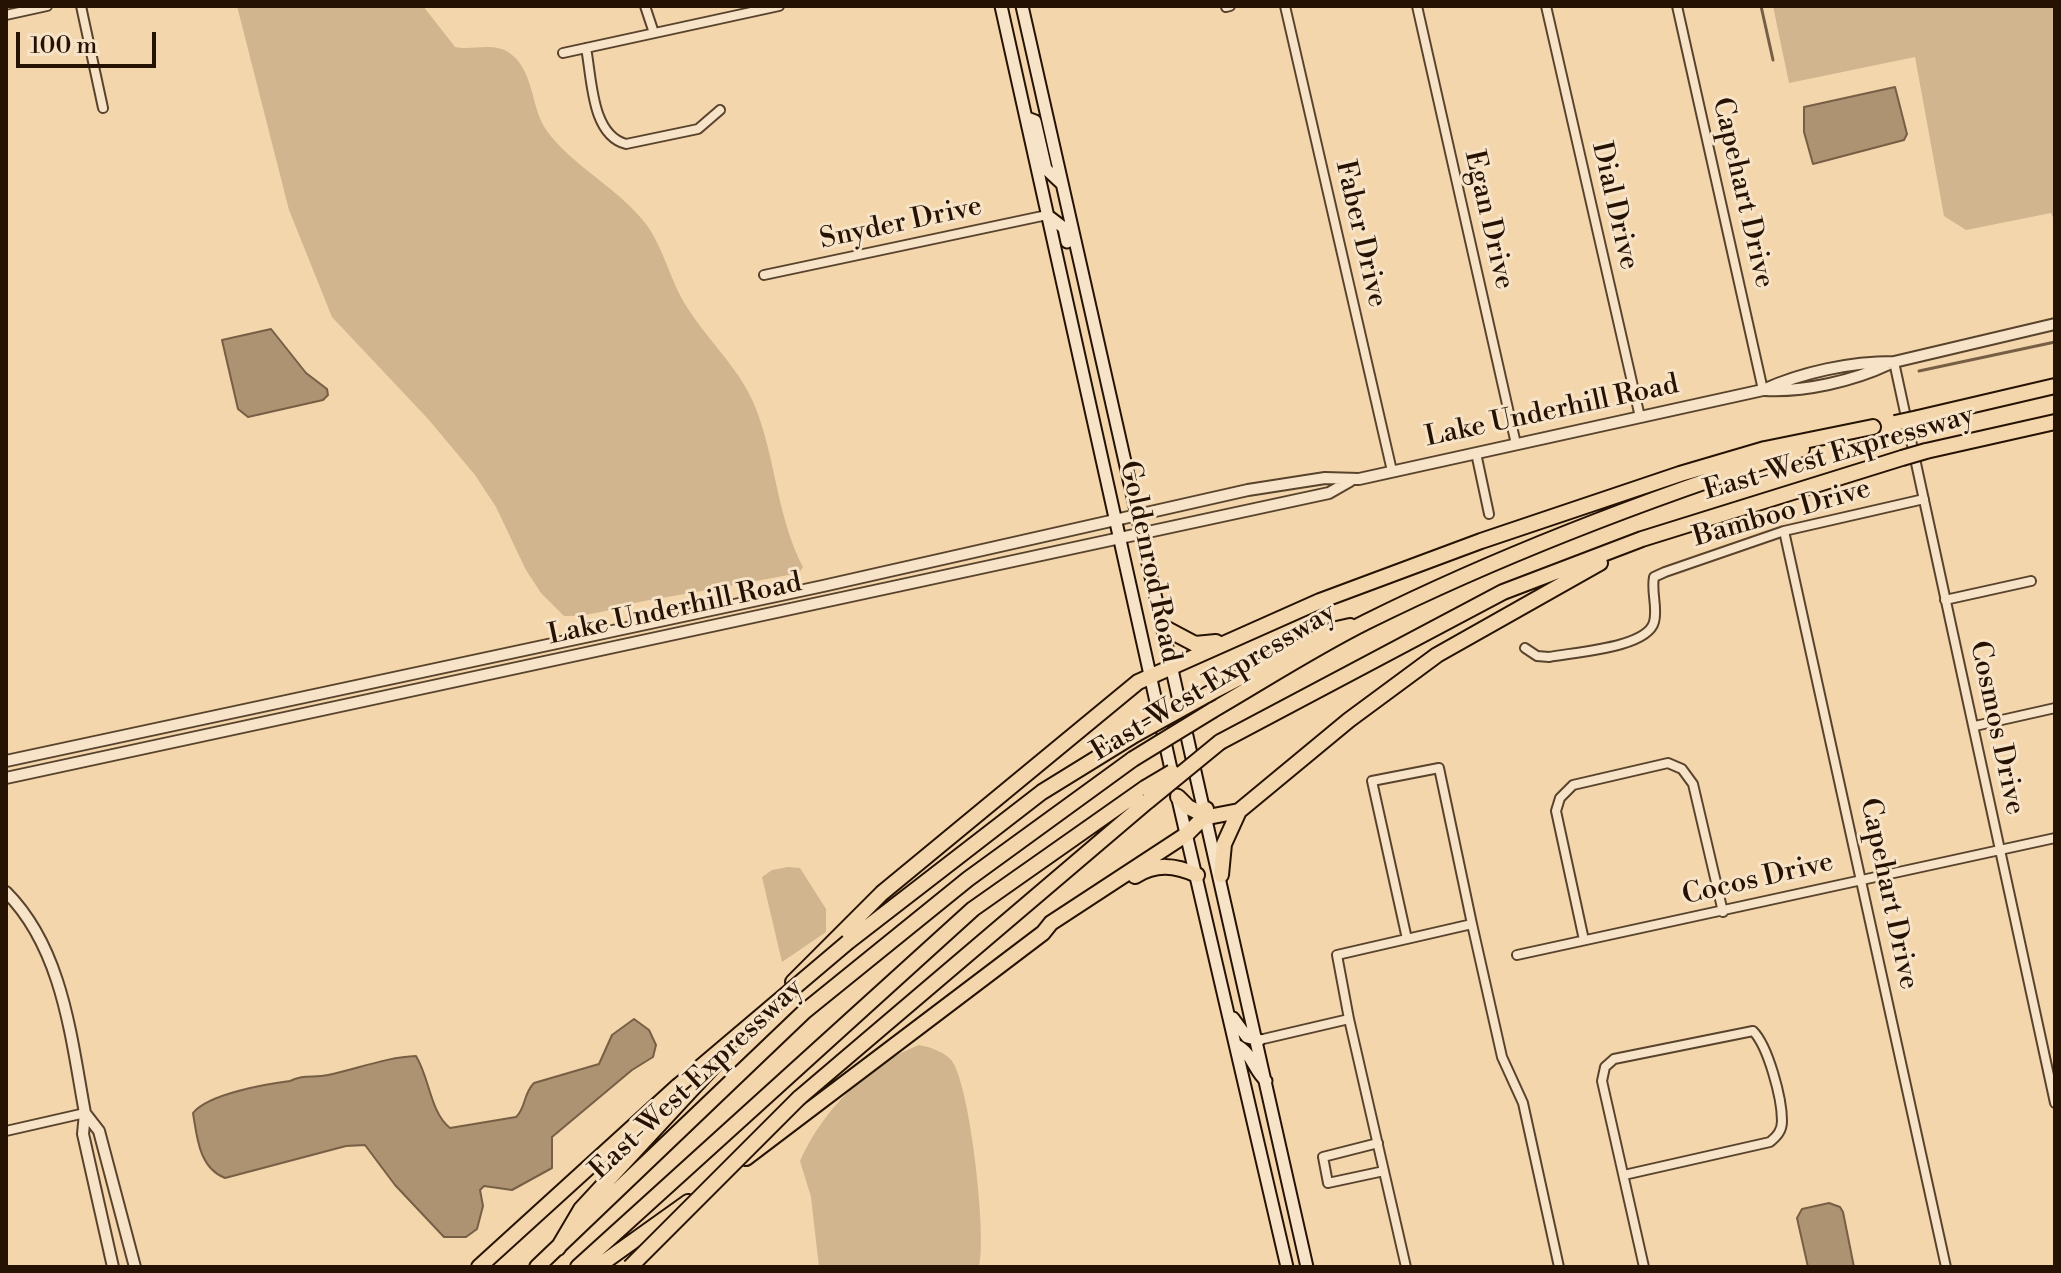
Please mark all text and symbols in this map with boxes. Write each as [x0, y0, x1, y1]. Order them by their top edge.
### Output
scale bar [20, 16, 160, 66]
text: 100 m [30, 31, 97, 61]
street label: Capehart Drive [1704, 94, 1780, 292]
street label: Dial Drive [1583, 139, 1645, 273]
street label: Egan Drive [1456, 147, 1520, 293]
street label: Faber Drive [1327, 157, 1393, 311]
street label: Snyder Drive [817, 190, 985, 258]
street label: Lake Underhill Road [1422, 369, 1682, 455]
street label: East-West Expressway [1700, 399, 1978, 509]
street label: Goldenrod Road [1111, 458, 1187, 666]
street label: Bamboo Drive [1689, 473, 1875, 555]
street label: Lake Underhill Road [545, 567, 805, 653]
street label: East-West Expressway [1086, 597, 1342, 769]
street label: Cosmos Drive [1961, 638, 2031, 818]
street label: Capehart Drive [1851, 795, 1925, 993]
street label: Cocos Drive [1679, 846, 1837, 914]
street label: East-West Expressway [583, 972, 811, 1188]

